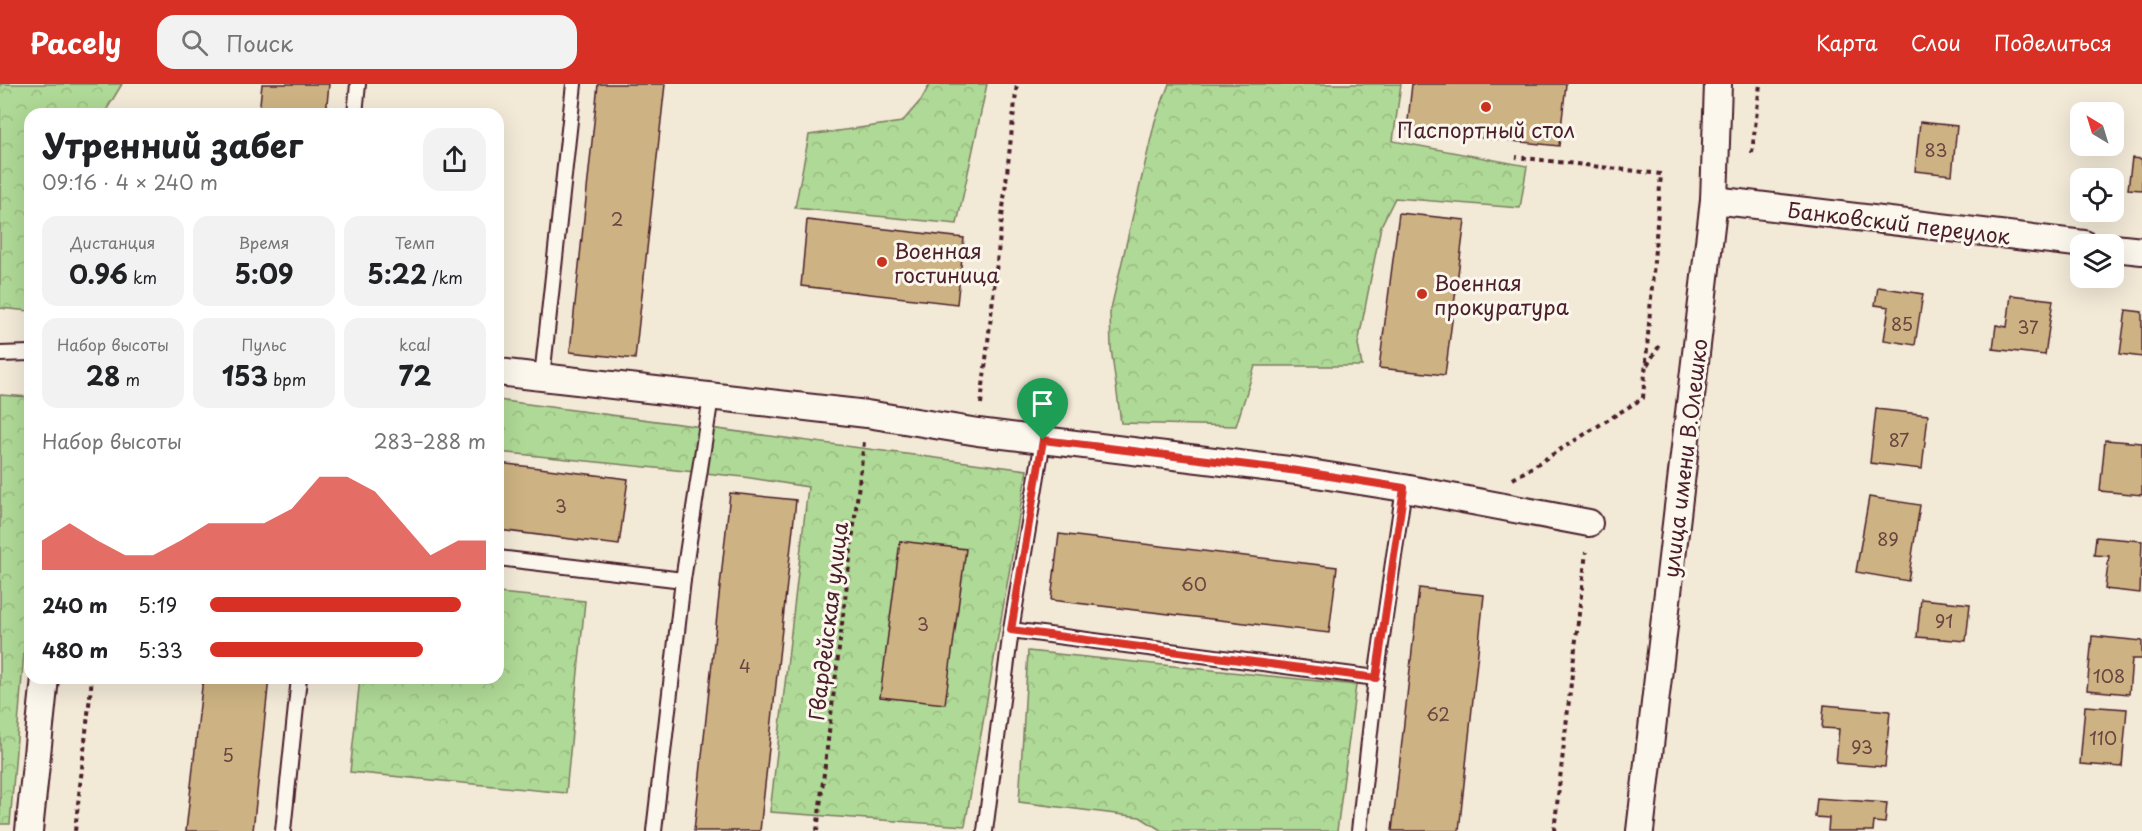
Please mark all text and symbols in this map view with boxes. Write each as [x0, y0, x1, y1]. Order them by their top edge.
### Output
search box [157, 15, 577, 69]
text: Pacely [30, 21, 121, 64]
icon: search [178, 26, 211, 59]
text: Поиск [226, 26, 293, 59]
text: Карта [1816, 26, 1878, 58]
text: Слои [1911, 26, 1961, 58]
text: Поделиться [1994, 26, 2112, 58]
marker: Паспортный стол [1479, 100, 1493, 114]
north arrow [2070, 102, 2124, 156]
map controls [2070, 102, 2124, 288]
place label: Паспортный стол [1397, 113, 1575, 145]
text: Утренний забег [42, 119, 303, 169]
button: share [423, 128, 486, 191]
house number: 83 [1925, 136, 1947, 163]
text: 09:16 · 4 × 240 m [42, 167, 218, 197]
button: locate [2070, 168, 2124, 222]
street label: Банковский переулок [1786, 192, 2013, 252]
house number: 2 [611, 205, 623, 232]
text: Дистанция [71, 230, 155, 254]
text: Время [238, 230, 290, 254]
text: Темп [395, 230, 435, 254]
place label: Военная гостиница [894, 234, 1000, 290]
button: layers [2070, 234, 2124, 288]
text: 0.96 [69, 254, 128, 293]
text: 5:09 [234, 254, 294, 293]
text: 5:22 [367, 254, 427, 293]
marker: Военная гостиница [875, 255, 889, 269]
text: km [128, 265, 157, 289]
text: /km [427, 265, 463, 289]
place label: Военная прокуратура [1434, 266, 1569, 322]
marker: Военная прокуратура [1415, 287, 1429, 301]
house number: 85 [1891, 310, 1913, 337]
house number: 37 [2017, 313, 2039, 340]
text: Набор высоты [57, 332, 169, 356]
text: Пульс [241, 332, 287, 356]
text: kcal [399, 332, 431, 356]
street label: улица имени В.Олешко [1653, 337, 1715, 579]
text: 28 [86, 356, 120, 395]
text: 153 [222, 356, 268, 395]
text: 72 [399, 356, 431, 395]
text: m [120, 367, 140, 391]
text: bpm [268, 367, 306, 391]
pin [1017, 378, 1068, 440]
icon: arrive [1026, 387, 1059, 420]
text: Набор высоты [42, 426, 182, 456]
text: 283–288 m [373, 426, 486, 456]
house number: 87 [1889, 426, 1909, 453]
house number: 3 [555, 492, 567, 519]
street label: Гвардейская улица [799, 519, 855, 722]
house number: 89 [1877, 525, 1899, 552]
house number: 60 [1181, 570, 1207, 597]
text: 240 m [42, 590, 108, 620]
text: 5:19 [138, 590, 177, 620]
house number: 91 [1935, 607, 1953, 634]
house number: 3 [917, 610, 929, 637]
text: 480 m [42, 635, 108, 665]
text: 5:33 [138, 635, 183, 665]
house number: 4 [739, 652, 751, 679]
house number: 108 [2093, 662, 2125, 689]
house number: 62 [1426, 700, 1450, 727]
house number: 110 [2089, 724, 2117, 751]
house number: 93 [1851, 733, 1873, 760]
house number: 5 [222, 741, 234, 768]

